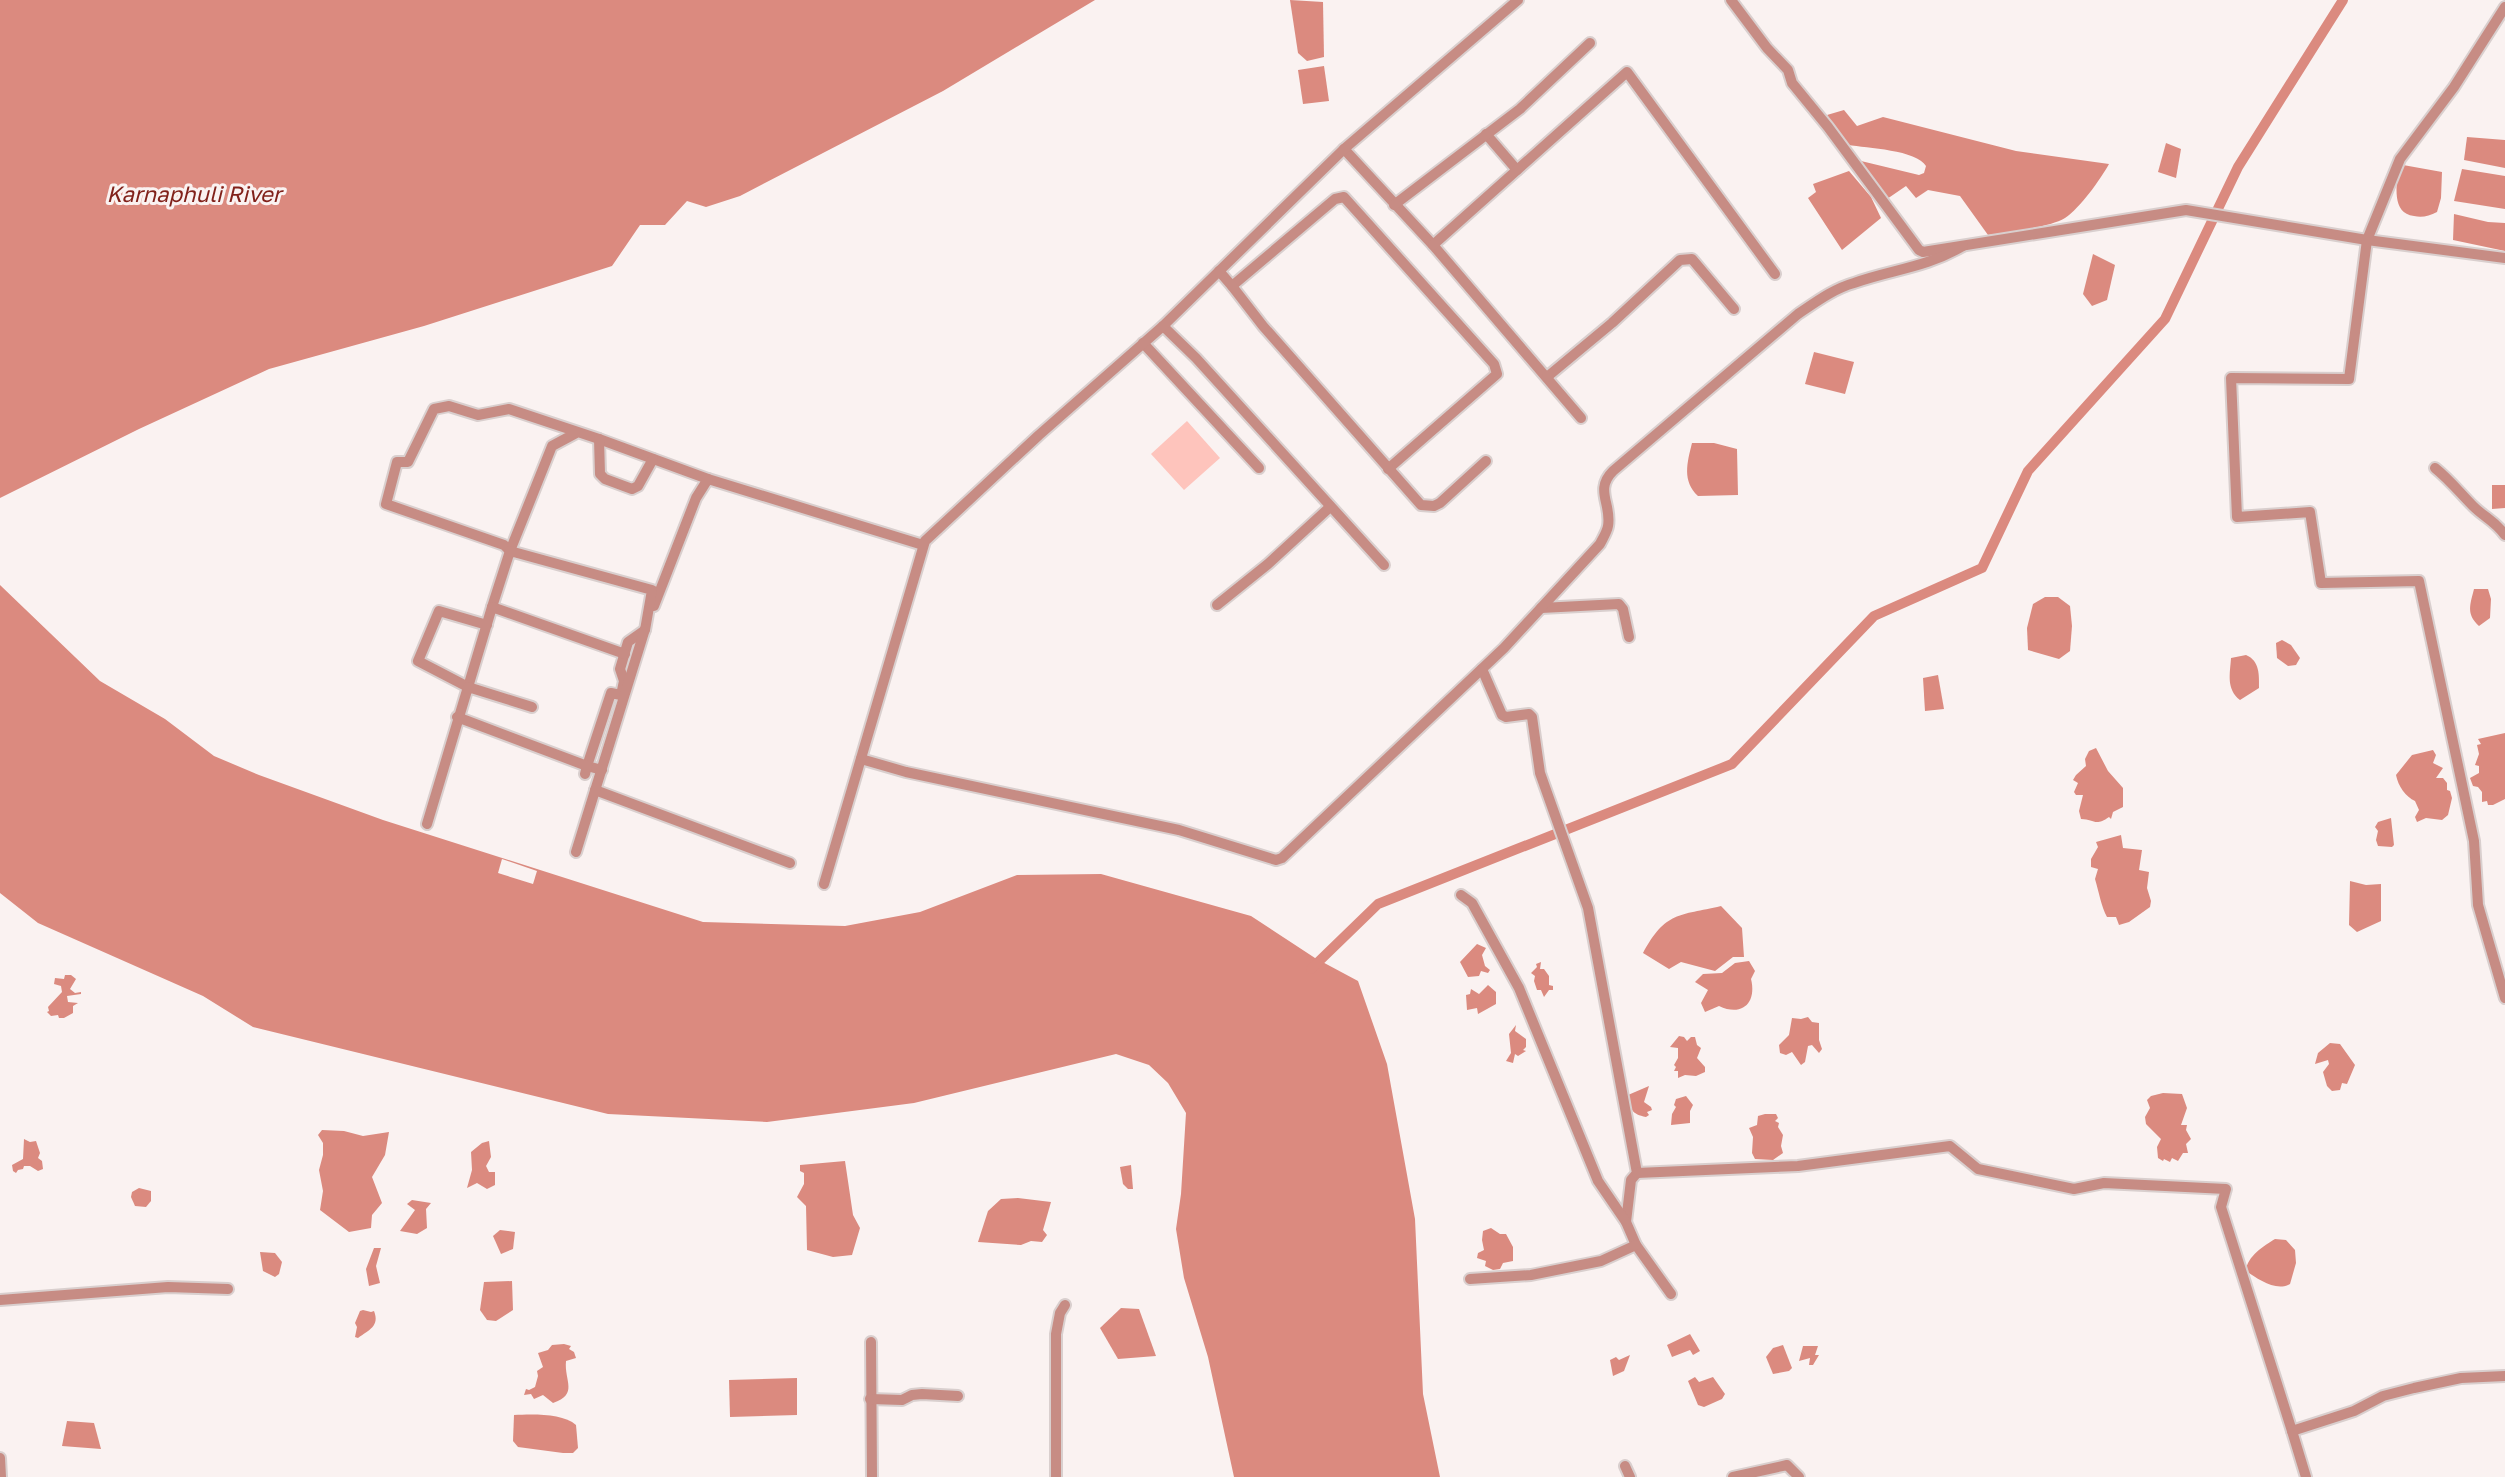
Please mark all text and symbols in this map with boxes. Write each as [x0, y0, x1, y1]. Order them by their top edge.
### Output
water label: Karnaphuli River [107, 180, 285, 207]

